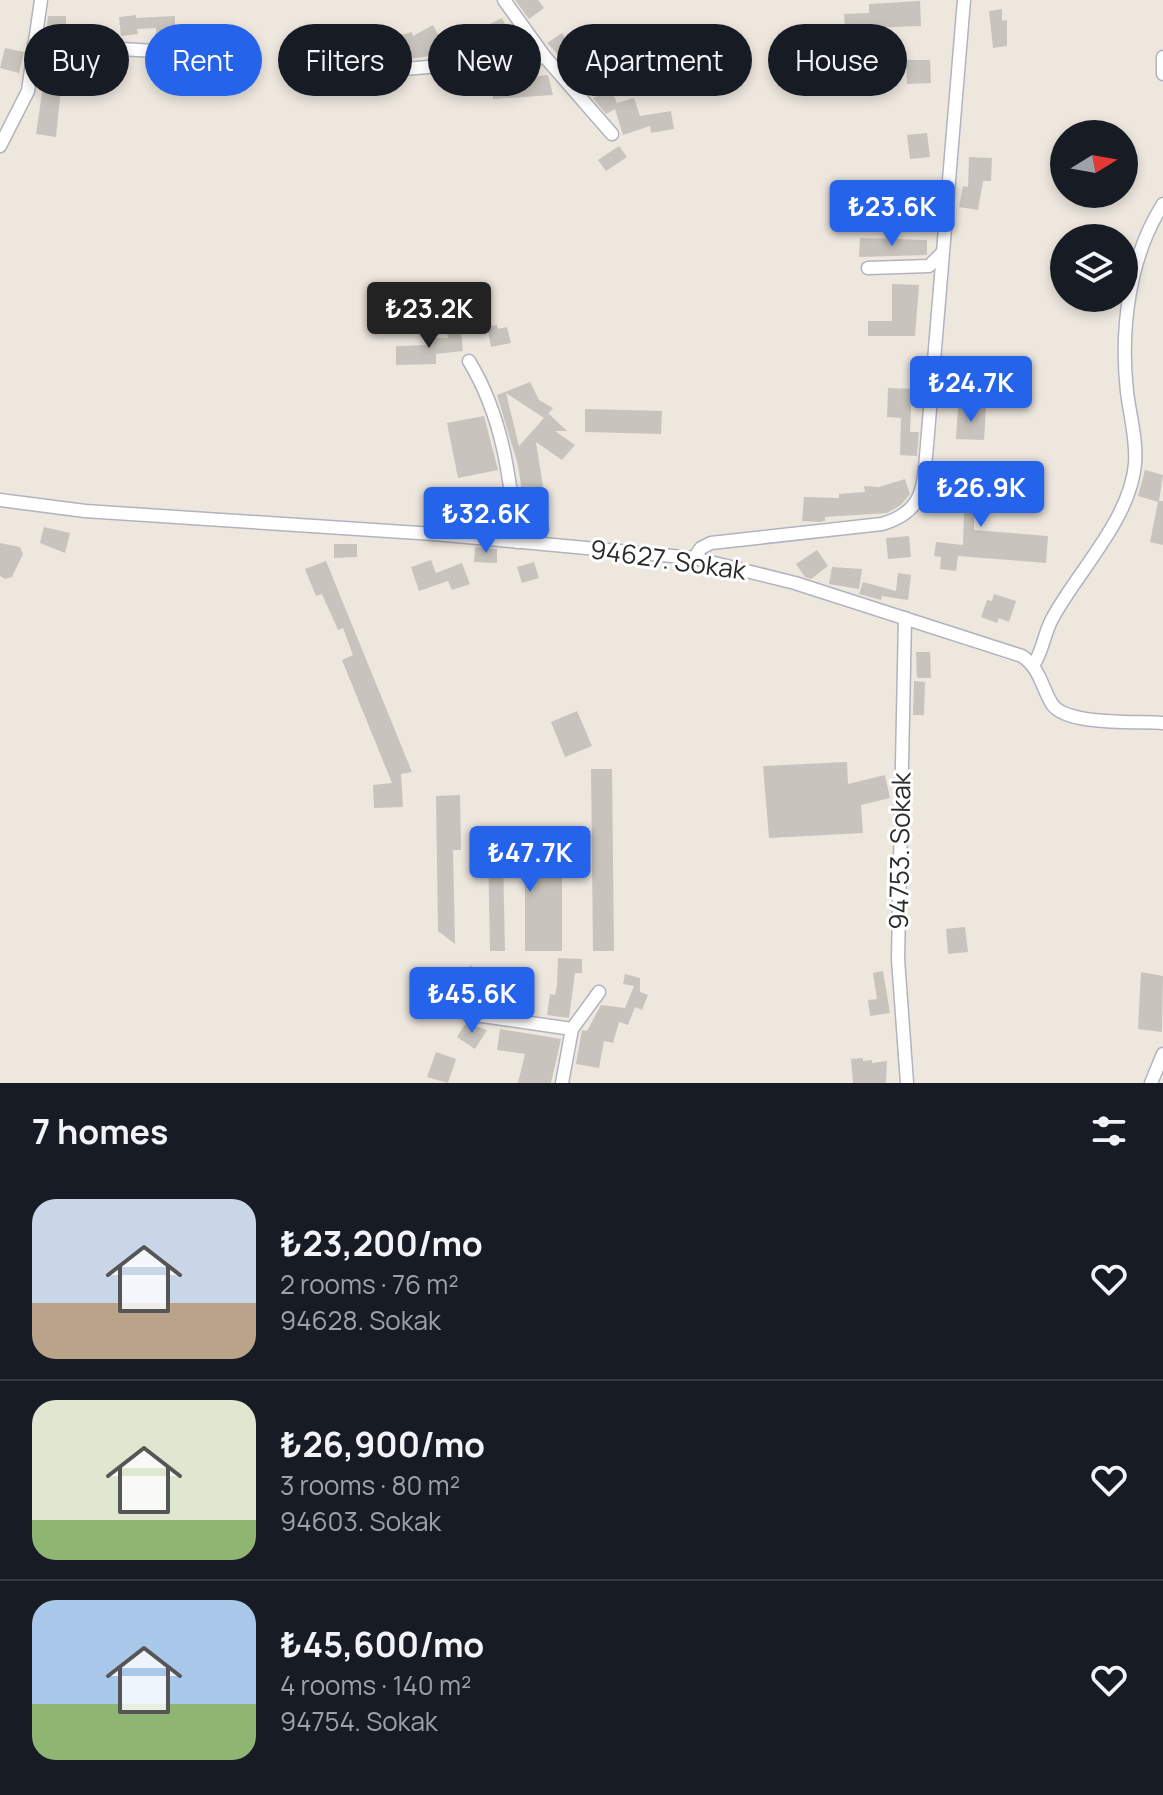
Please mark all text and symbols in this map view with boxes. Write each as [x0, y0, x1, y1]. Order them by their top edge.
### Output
chip: Buy [24, 24, 129, 96]
chip: Rent [145, 24, 262, 96]
chip: Filters [278, 24, 412, 96]
chip: New [428, 24, 541, 96]
chip: Apartment [557, 24, 752, 96]
chip: House [768, 24, 907, 96]
north arrow [1050, 120, 1138, 208]
map controls [1050, 120, 1138, 312]
pin: ₺23.6K [827, 180, 957, 248]
text: ₺23.6K [848, 188, 936, 224]
button: layers [1050, 224, 1138, 312]
pin: ₺23.2K [364, 282, 494, 350]
text: ₺23.2K [385, 290, 473, 326]
pin: ₺24.7K [906, 356, 1036, 424]
text: ₺24.7K [928, 364, 1014, 400]
pin: ₺26.9K [916, 461, 1046, 529]
text: ₺26.9K [936, 469, 1026, 505]
pin: ₺32.6K [421, 487, 551, 555]
text: ₺32.6K [442, 495, 530, 531]
street label: 94627. Sokak [588, 530, 750, 588]
street label: 94753. Sokak [880, 771, 918, 930]
pin: ₺47.7K [465, 826, 595, 894]
text: ₺47.7K [487, 834, 573, 870]
pin: ₺45.6K [407, 967, 537, 1035]
text: ₺45.6K [427, 975, 517, 1011]
text: 7 homes [32, 1108, 168, 1154]
icon: filters [1087, 1109, 1131, 1153]
text: ₺23,200/mo [280, 1220, 483, 1266]
icon: home [96, 1231, 192, 1327]
icon: heart [1087, 1257, 1131, 1301]
text: 2 rooms · 76 m² [280, 1266, 459, 1302]
text: 94628. Sokak [280, 1302, 441, 1338]
text: ₺26,900/mo [280, 1421, 485, 1467]
icon: home [96, 1432, 192, 1528]
icon: heart [1087, 1458, 1131, 1502]
text: 3 rooms · 80 m² [280, 1467, 460, 1503]
text: 94603. Sokak [280, 1503, 441, 1539]
text: ₺45,600/mo [280, 1621, 484, 1667]
icon: home [96, 1632, 192, 1728]
icon: heart [1087, 1658, 1131, 1702]
text: 4 rooms · 140 m² [280, 1667, 471, 1703]
text: 94754. Sokak [280, 1703, 438, 1739]

